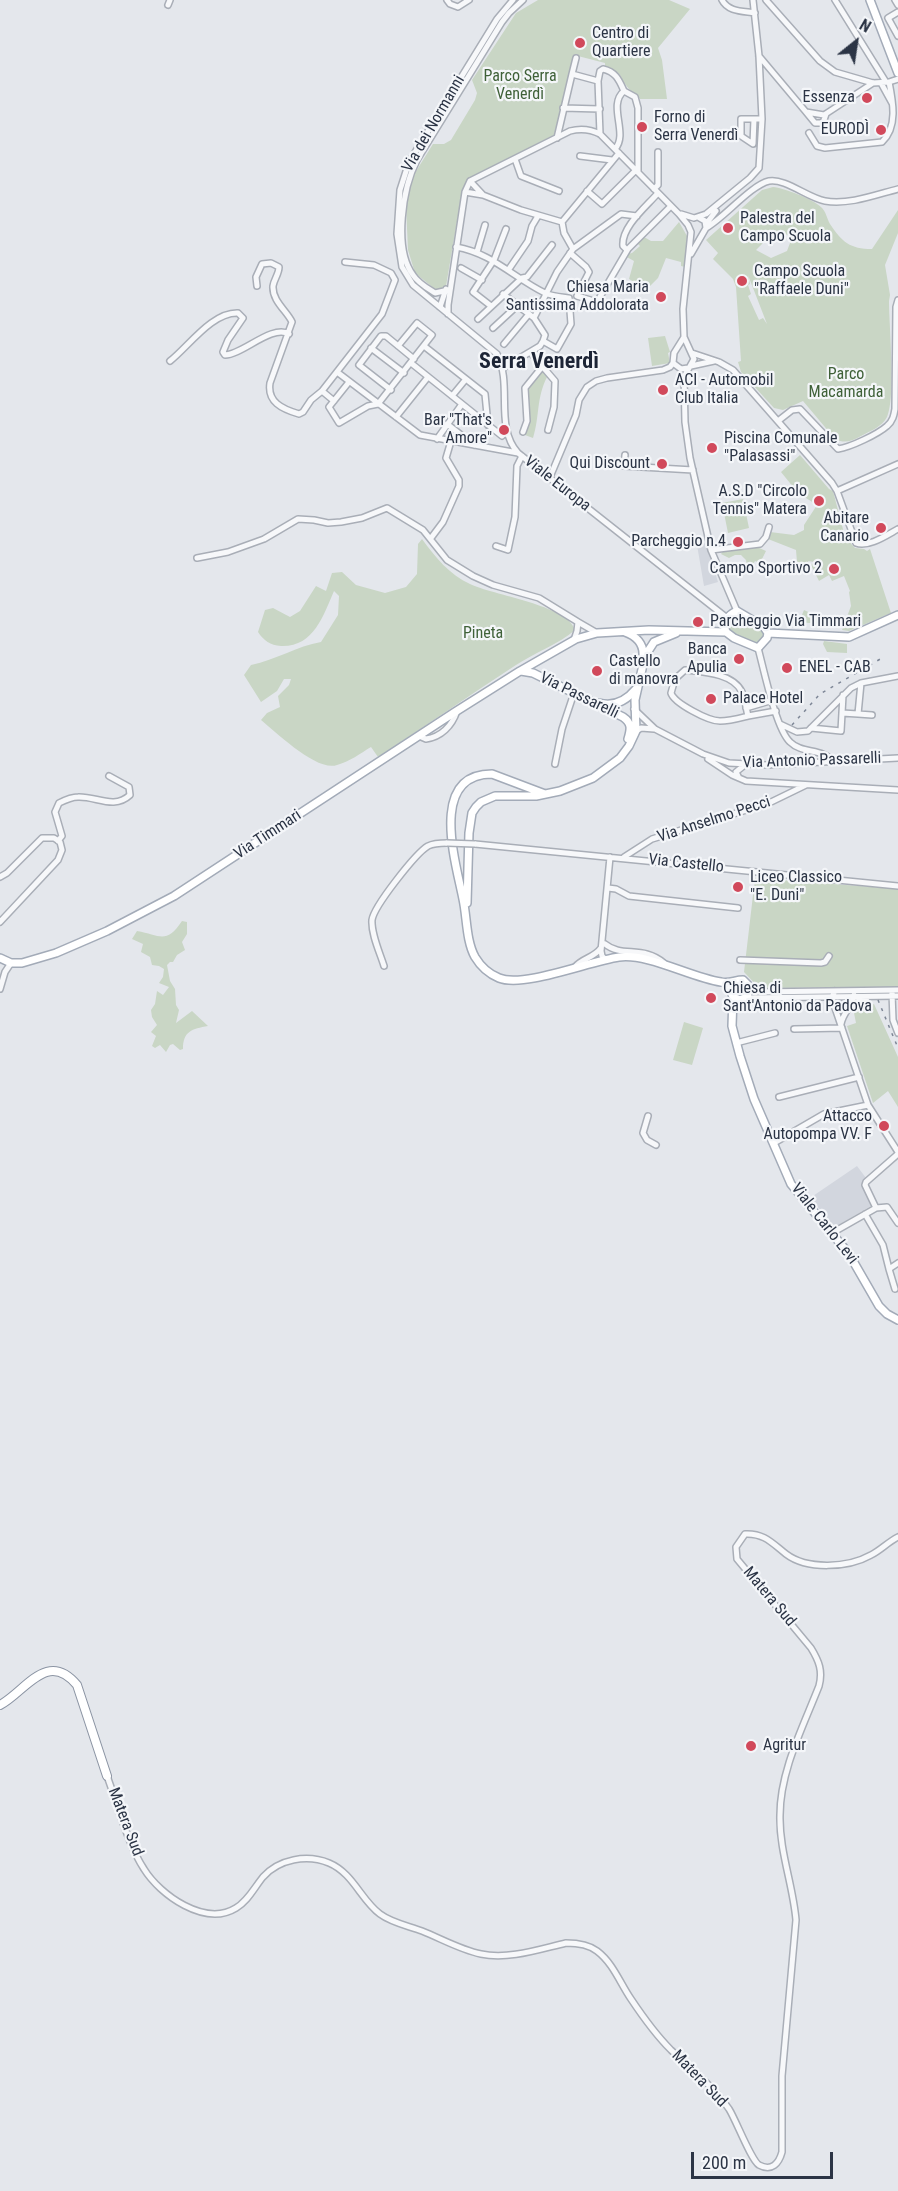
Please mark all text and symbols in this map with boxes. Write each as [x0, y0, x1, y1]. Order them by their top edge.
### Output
north arrow [826, 12, 886, 72]
text: N [856, 15, 874, 37]
place label: Centro di Quartiere [592, 24, 650, 62]
marker: Centro di Quartiere [573, 36, 587, 50]
park label: Parco Serra Venerdì [483, 67, 557, 105]
street label: Via dei Normanni [399, 72, 469, 176]
place label: Essenza [803, 88, 855, 108]
marker: Essenza [860, 91, 874, 105]
place label: Forno di Serra Venerdì [654, 108, 738, 146]
marker: Forno di Serra Venerdì [635, 120, 649, 134]
place label: EURODÌ [821, 120, 869, 140]
marker: EURODÌ [874, 123, 888, 137]
place label: Palestra del Campo Scuola [740, 209, 831, 247]
marker: Palestra del Campo Scuola [721, 221, 735, 235]
place label: Campo Scuola "Raffaele Duni" [754, 262, 849, 300]
marker: Campo Scuola "Raffaele Duni" [735, 274, 749, 288]
place label: Chiesa Maria Santissima Addolorata [506, 278, 649, 316]
marker: Chiesa Maria Santissima Addolorata [654, 290, 668, 304]
district label: Serra Venerdì [479, 349, 599, 375]
park label: Parco Macamarda [809, 365, 883, 403]
place label: ACI - Automobil Club Italia [675, 371, 773, 409]
marker: ACI - Automobil Club Italia [656, 383, 670, 397]
place label: Bar "That's Amore" [424, 411, 492, 449]
marker: Bar "That's Amore" [497, 423, 511, 437]
place label: Piscina Comunale "Palasassi" [724, 429, 837, 467]
marker: Piscina Comunale "Palasassi" [705, 441, 719, 455]
street label: Viale Europa [520, 452, 594, 516]
place label: Qui Discount [570, 454, 650, 474]
marker: Qui Discount [655, 457, 669, 471]
place label: A.S.D "Circolo Tennis" Matera [712, 482, 807, 520]
marker: A.S.D "Circolo Tennis" Matera [812, 494, 826, 508]
place label: Abitare Canario [820, 509, 869, 547]
marker: Abitare Canario [874, 521, 888, 535]
place label: Parcheggio n.4 [631, 532, 726, 552]
marker: Parcheggio n.4 [731, 535, 745, 549]
place label: Campo Sportivo 2 [709, 559, 822, 579]
marker: Campo Sportivo 2 [827, 562, 841, 576]
place label: Parcheggio Via Timmari [710, 612, 861, 632]
marker: Parcheggio Via Timmari [691, 615, 705, 629]
park label: Pineta [463, 624, 503, 644]
place label: Banca Apulia [687, 640, 727, 678]
place label: Castello di manovra [609, 652, 679, 690]
marker: Banca Apulia [732, 652, 746, 666]
place label: ENEL - CAB [799, 658, 871, 678]
marker: ENEL - CAB [780, 661, 794, 675]
marker: Castello di manovra [590, 664, 604, 678]
street label: Via Passarelli [536, 669, 622, 723]
place label: Palace Hotel [723, 689, 803, 709]
marker: Palace Hotel [704, 692, 718, 706]
street label: Via Antonio Passarelli [742, 749, 882, 773]
street label: Via Anselmo Pecci [655, 793, 773, 847]
street label: Via Timmari [231, 806, 305, 864]
street label: Via Castello [647, 851, 725, 877]
place label: Liceo Classico "E. Duni" [750, 868, 842, 906]
marker: Liceo Classico "E. Duni" [731, 880, 745, 894]
place label: Chiesa di Sant'Antonio da Padova [723, 979, 872, 1017]
marker: Chiesa di Sant'Antonio da Padova [704, 991, 718, 1005]
place label: Attacco Autopompa VV. F [764, 1107, 872, 1145]
marker: Attacco Autopompa VV. F [877, 1119, 891, 1133]
street label: Viale Carlo Levi [786, 1180, 862, 1268]
street label: Matera Sud [739, 1563, 799, 1631]
place label: Agritur [763, 1736, 806, 1756]
marker: Agritur [744, 1739, 758, 1753]
street label: Matera Sud [103, 1785, 147, 1859]
street label: Matera Sud [667, 2046, 731, 2112]
scale bar [694, 2140, 836, 2178]
text: 200 m [702, 2152, 746, 2173]

